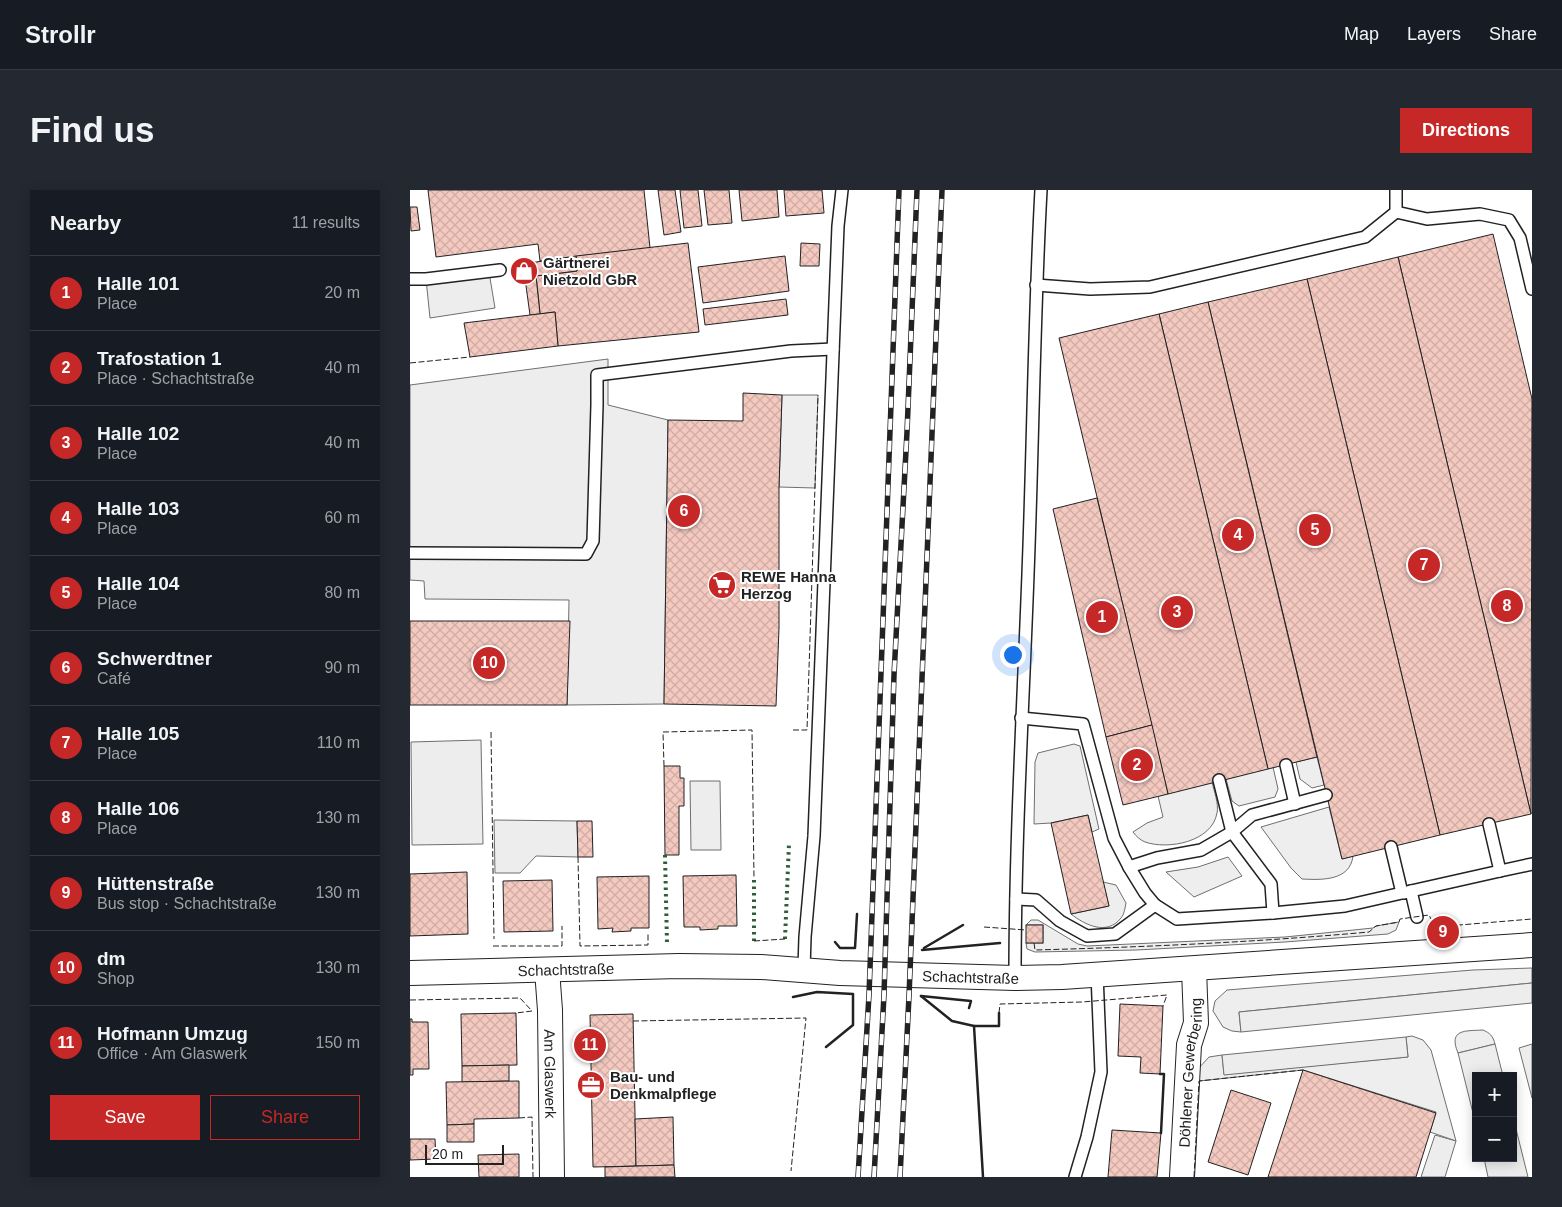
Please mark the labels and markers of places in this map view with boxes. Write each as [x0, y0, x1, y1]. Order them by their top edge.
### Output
place label: Gärtnerei Nietzold GbR [543, 254, 637, 288]
shop icon: Gärtnerei Nietzold GbR [509, 256, 539, 286]
pin: 6 [668, 492, 700, 530]
pin: 5 [1299, 511, 1331, 549]
pin: 4 [1222, 516, 1254, 554]
pin: 7 [1408, 546, 1440, 584]
place label: REWE Hanna Herzog [741, 568, 837, 602]
supermarket icon: REWE Hanna Herzog [707, 570, 737, 600]
pin: 8 [1491, 587, 1523, 625]
pin: 3 [1161, 593, 1193, 631]
pin: 1 [1086, 598, 1118, 636]
pin: 10 [473, 644, 505, 682]
pin: 2 [1121, 746, 1153, 784]
pin: 9 [1427, 913, 1459, 951]
pin: 11 [574, 1026, 606, 1064]
place label: Bau- und Denkmalpflege [610, 1068, 717, 1102]
office icon: Bau- und Denkmalpflege [576, 1070, 606, 1100]

